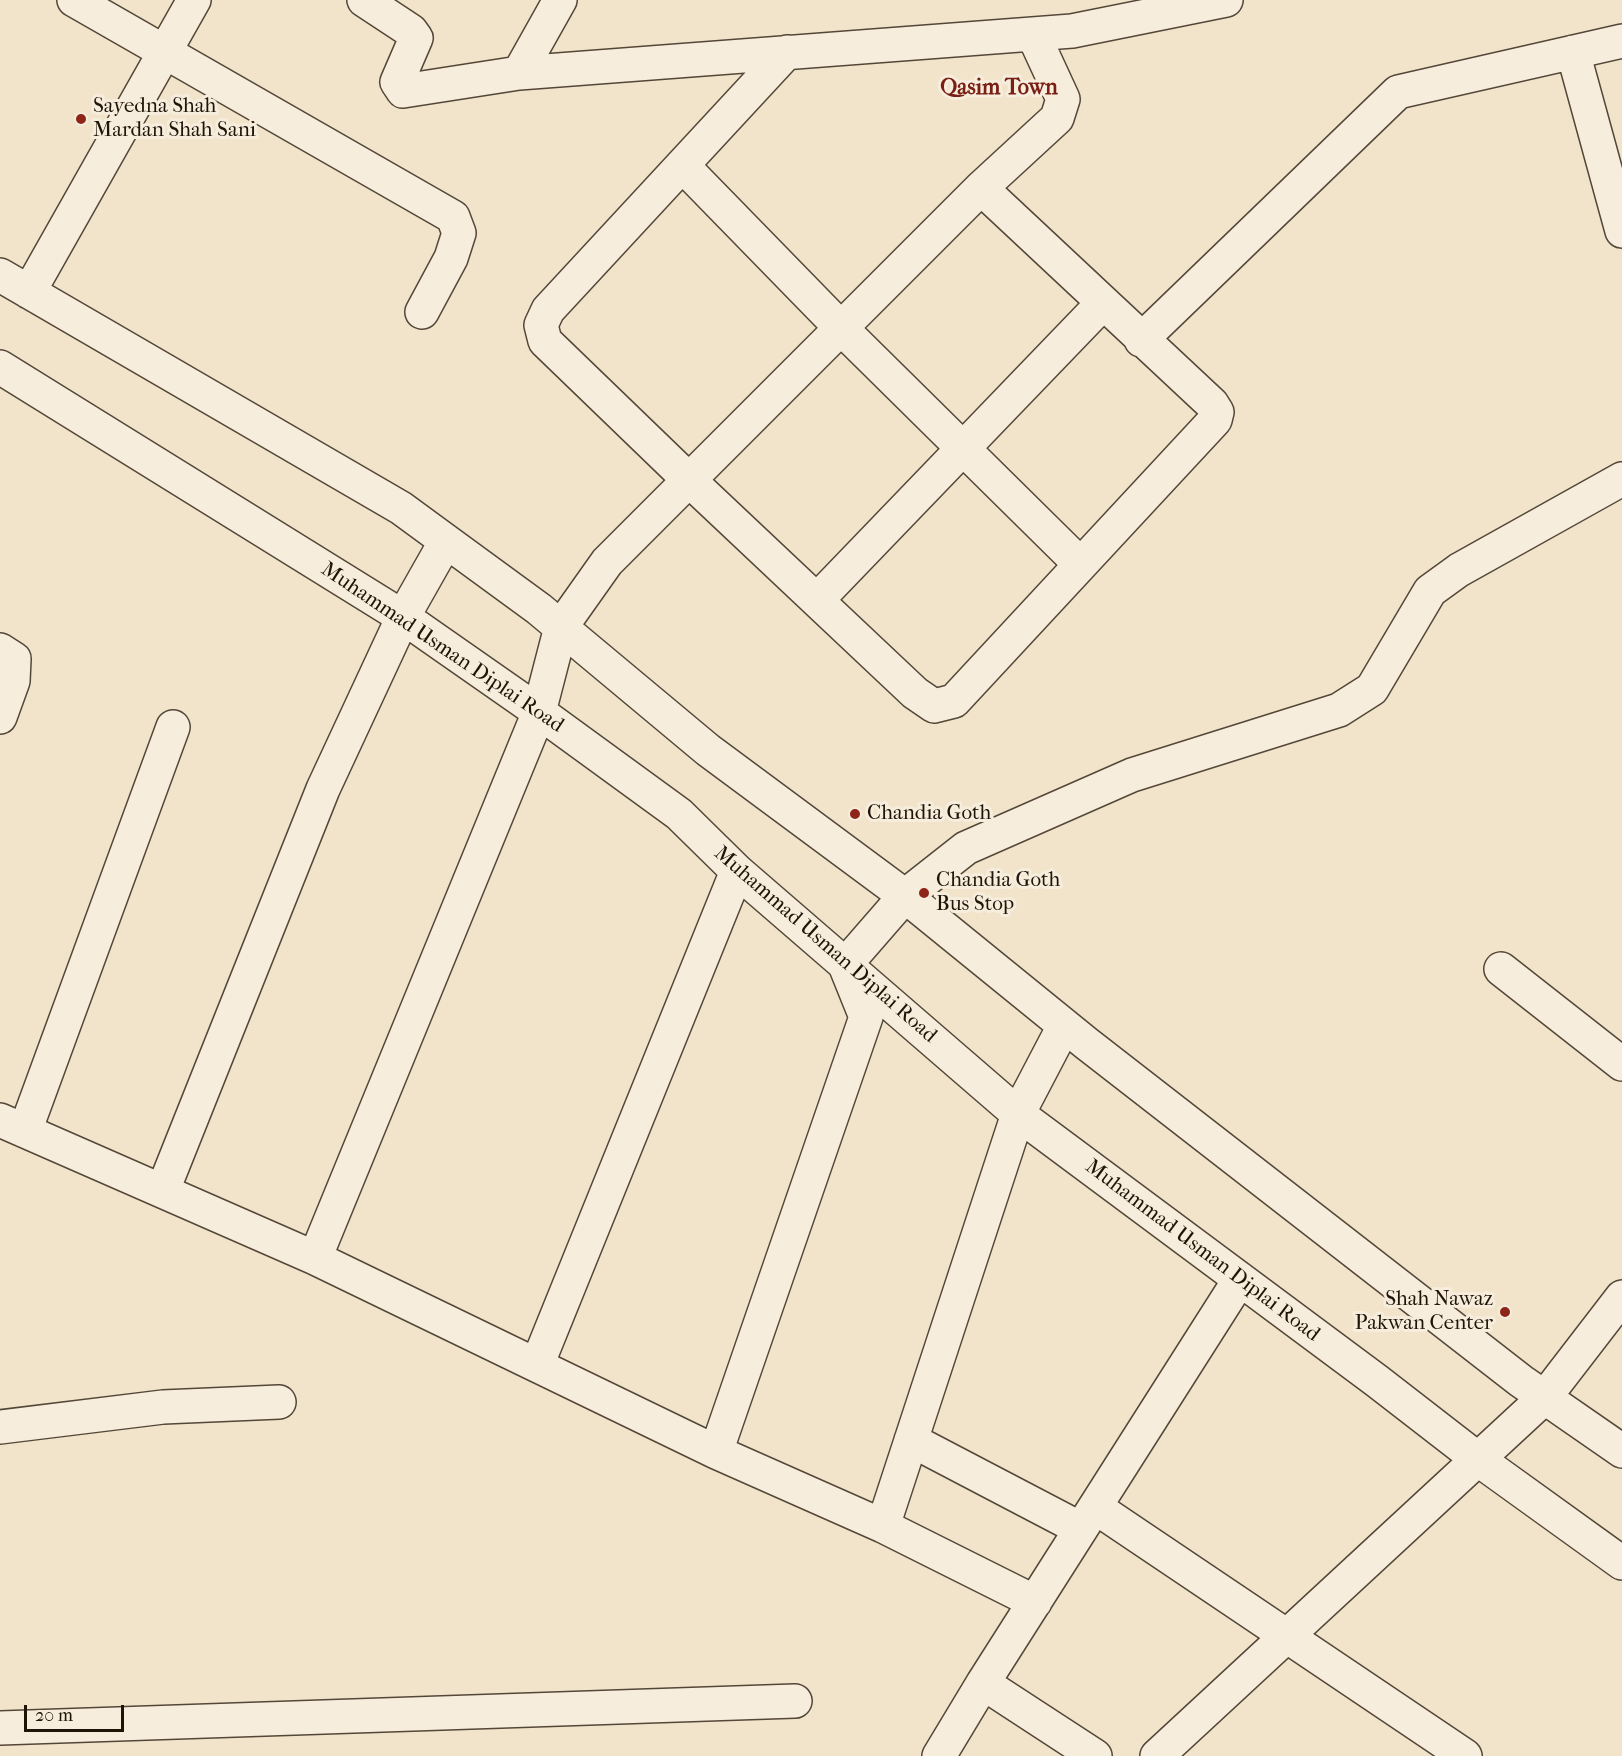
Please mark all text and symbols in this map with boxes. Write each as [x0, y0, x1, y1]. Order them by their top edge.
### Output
district label: Qasim Town [940, 76, 1058, 102]
place label: Sayedna Shah Mardan Shah Sani [93, 94, 256, 144]
marker: Sayedna Shah Mardan Shah Sani [74, 112, 88, 126]
street label: Muhammad Usman Diplai Road [316, 557, 568, 739]
place label: Chandia Goth [867, 801, 991, 827]
marker: Chandia Goth [848, 807, 862, 821]
street label: Muhammad Usman Diplai Road [708, 841, 942, 1049]
place label: Chandia Goth Bus Stop [936, 868, 1060, 918]
marker: Chandia Goth Bus Stop [917, 886, 931, 900]
street label: Muhammad Usman Diplai Road [1080, 1154, 1324, 1348]
place label: Shah Nawaz Pakwan Center [1355, 1287, 1493, 1337]
marker: Shah Nawaz Pakwan Center [1498, 1305, 1512, 1319]
scale bar [27, 1693, 128, 1731]
text: 20 m [35, 1705, 73, 1726]

